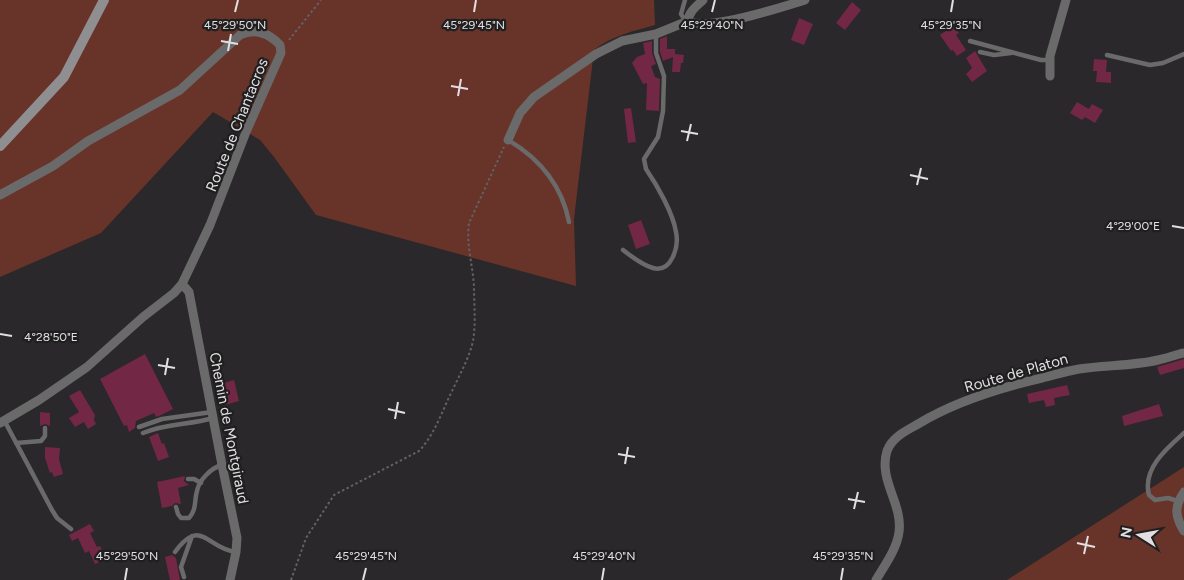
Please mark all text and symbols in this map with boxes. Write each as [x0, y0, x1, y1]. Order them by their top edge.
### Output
text: 45°29'50"N [204, 18, 266, 32]
text: 45°29'45"N [443, 18, 505, 32]
text: 45°29'40"N [681, 18, 743, 32]
text: 45°29'35"N [920, 18, 982, 32]
street label: Route de Chantacros [202, 56, 272, 194]
text: 4°29'00"E [1106, 219, 1160, 233]
text: 4°28'50"E [24, 330, 78, 344]
street label: Route de Platon [962, 350, 1070, 396]
street label: Chemin de Montgiraud [205, 351, 253, 505]
north arrow [1114, 510, 1164, 560]
text: N [1117, 526, 1136, 540]
text: 45°29'50"N [96, 549, 158, 563]
text: 45°29'45"N [335, 549, 397, 563]
text: 45°29'40"N [573, 549, 635, 563]
text: 45°29'35"N [812, 549, 874, 563]

